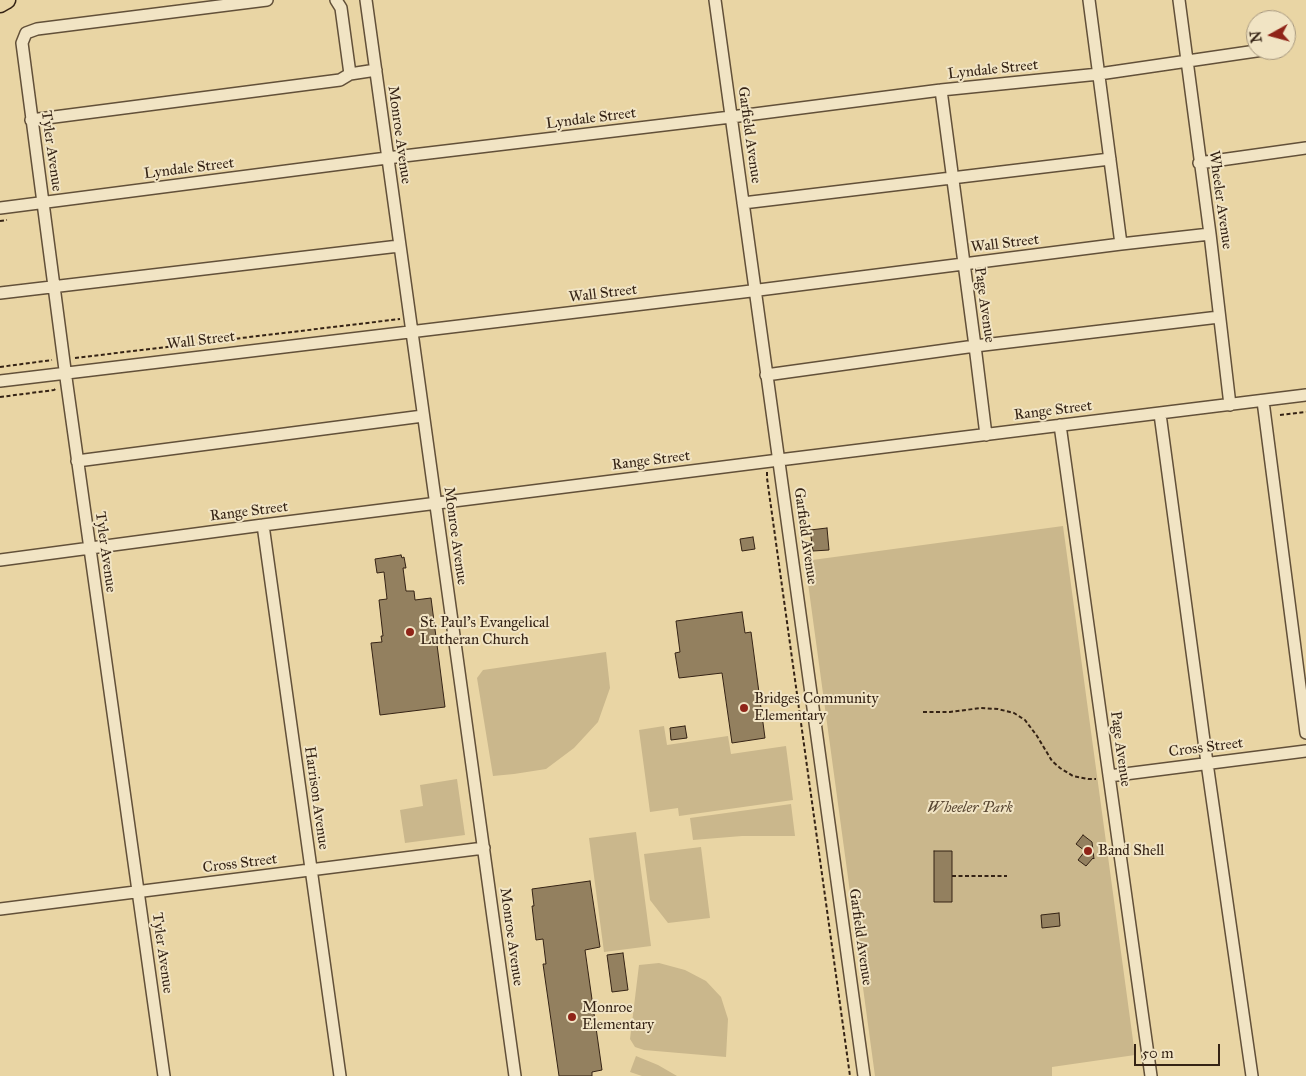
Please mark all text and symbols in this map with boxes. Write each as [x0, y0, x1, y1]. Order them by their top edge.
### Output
north arrow [1246, 10, 1296, 60]
text: N [1247, 30, 1266, 44]
street label: Lyndale Street [947, 56, 1039, 84]
street label: Monroe Avenue [383, 85, 415, 185]
street label: Garfield Avenue [733, 85, 765, 185]
street label: Lyndale Street [545, 105, 637, 133]
street label: Tyler Avenue [36, 109, 66, 193]
street label: Wheeler Avenue [1204, 150, 1236, 250]
street label: Lyndale Street [143, 155, 235, 183]
street label: Wall Street [970, 231, 1040, 257]
street label: Page Avenue [970, 266, 998, 344]
street label: Wall Street [568, 281, 638, 307]
street label: Wall Street [166, 328, 236, 354]
street label: Range Street [1013, 397, 1093, 425]
street label: Range Street [611, 447, 691, 475]
street label: Monroe Avenue [439, 486, 471, 586]
street label: Garfield Avenue [789, 486, 821, 586]
street label: Range Street [209, 498, 289, 526]
street label: Tyler Avenue [90, 510, 120, 594]
place label: St. Paul's Evangelical Lutheran Church [420, 614, 549, 649]
marker: St. Paul's Evangelical Lutheran Church [404, 626, 416, 638]
place label: Bridges Community Elementary [754, 690, 878, 725]
marker: Bridges Community Elementary [738, 702, 750, 714]
street label: Page Avenue [1106, 710, 1134, 788]
street label: Cross Street [1168, 735, 1244, 761]
street label: Harrison Avenue [300, 745, 332, 851]
park label: Wheeler Park [927, 799, 1013, 817]
place label: Band Shell [1098, 842, 1164, 860]
marker: Band Shell [1082, 845, 1094, 857]
street label: Cross Street [202, 851, 278, 877]
street label: Monroe Avenue [495, 887, 527, 987]
street label: Garfield Avenue [844, 887, 876, 987]
street label: Tyler Avenue [147, 911, 177, 995]
place label: Monroe Elementary [582, 999, 654, 1034]
marker: Monroe Elementary [566, 1011, 578, 1023]
scale bar [1136, 1034, 1222, 1066]
text: 50 m [1142, 1044, 1174, 1062]

